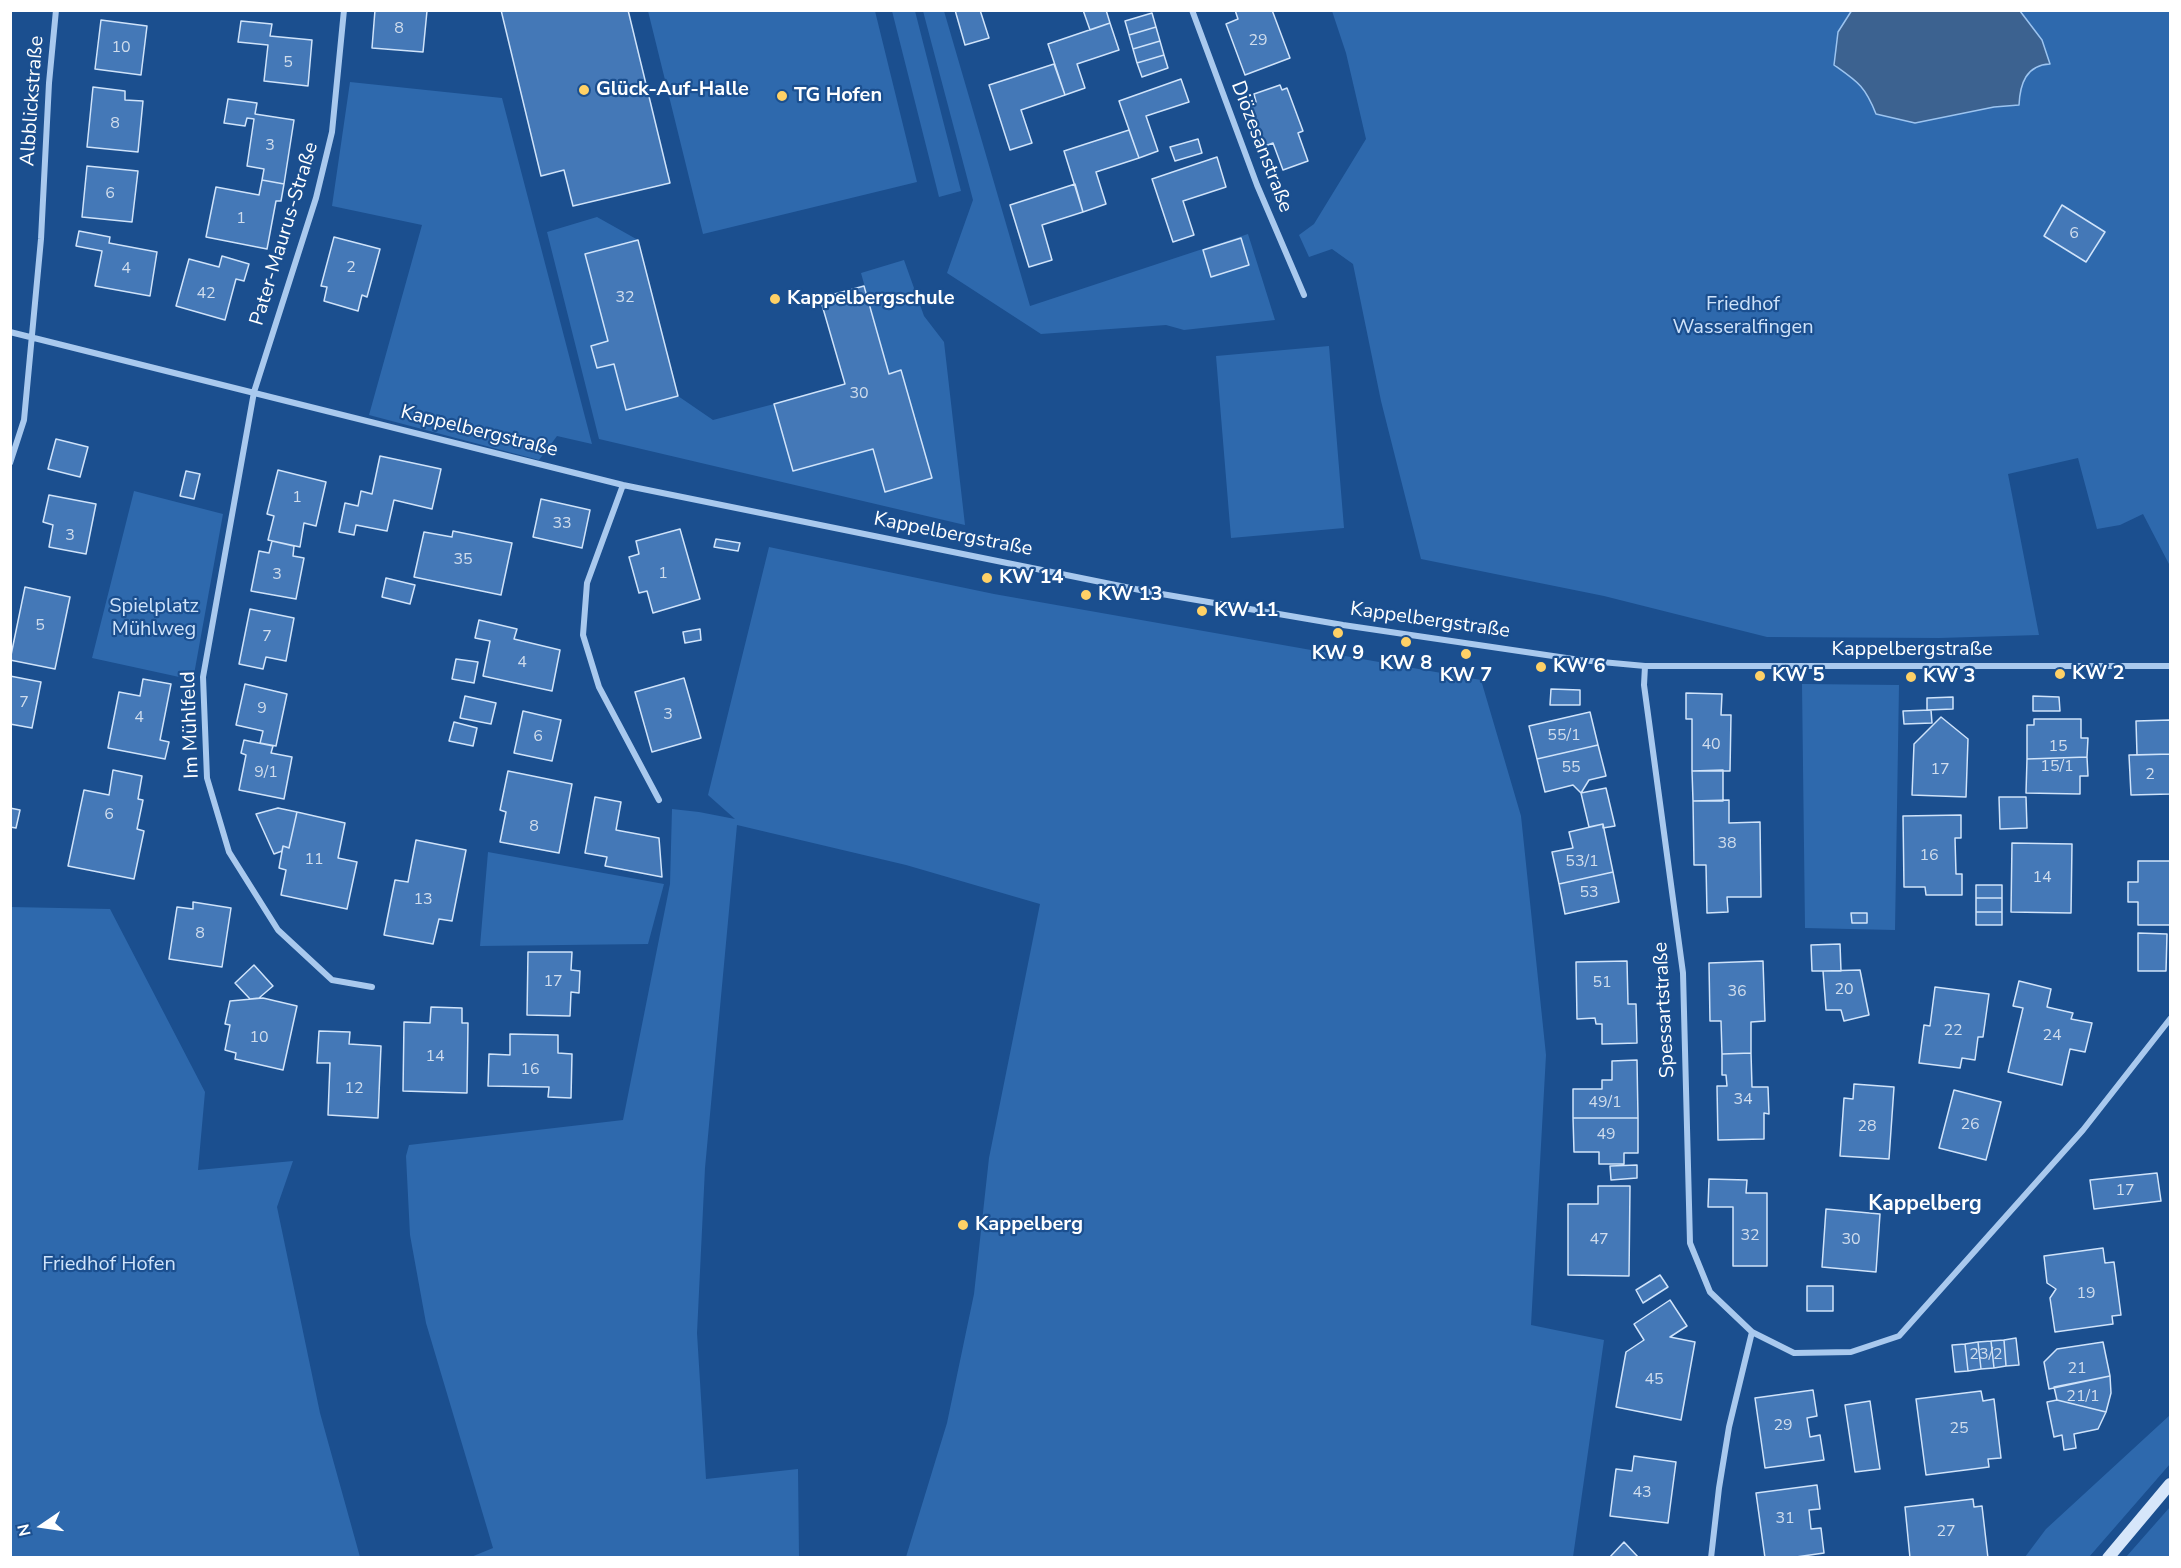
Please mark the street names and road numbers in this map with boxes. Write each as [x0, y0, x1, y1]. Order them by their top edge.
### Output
street label: Albblickstraße [16, 35, 50, 167]
street label: Diözesanstraße [1225, 78, 1297, 216]
street label: Pater-Maurus-Straße [246, 139, 324, 329]
street label: Kappelbergstraße [398, 401, 560, 463]
street label: Kappelbergstraße [872, 508, 1034, 562]
street label: Kappelbergstraße [1349, 598, 1511, 644]
street label: Kappelbergstraße [1831, 638, 1993, 662]
street label: Im Mühlfeld [177, 671, 205, 779]
street label: Spessartstraße [1649, 941, 1681, 1079]

